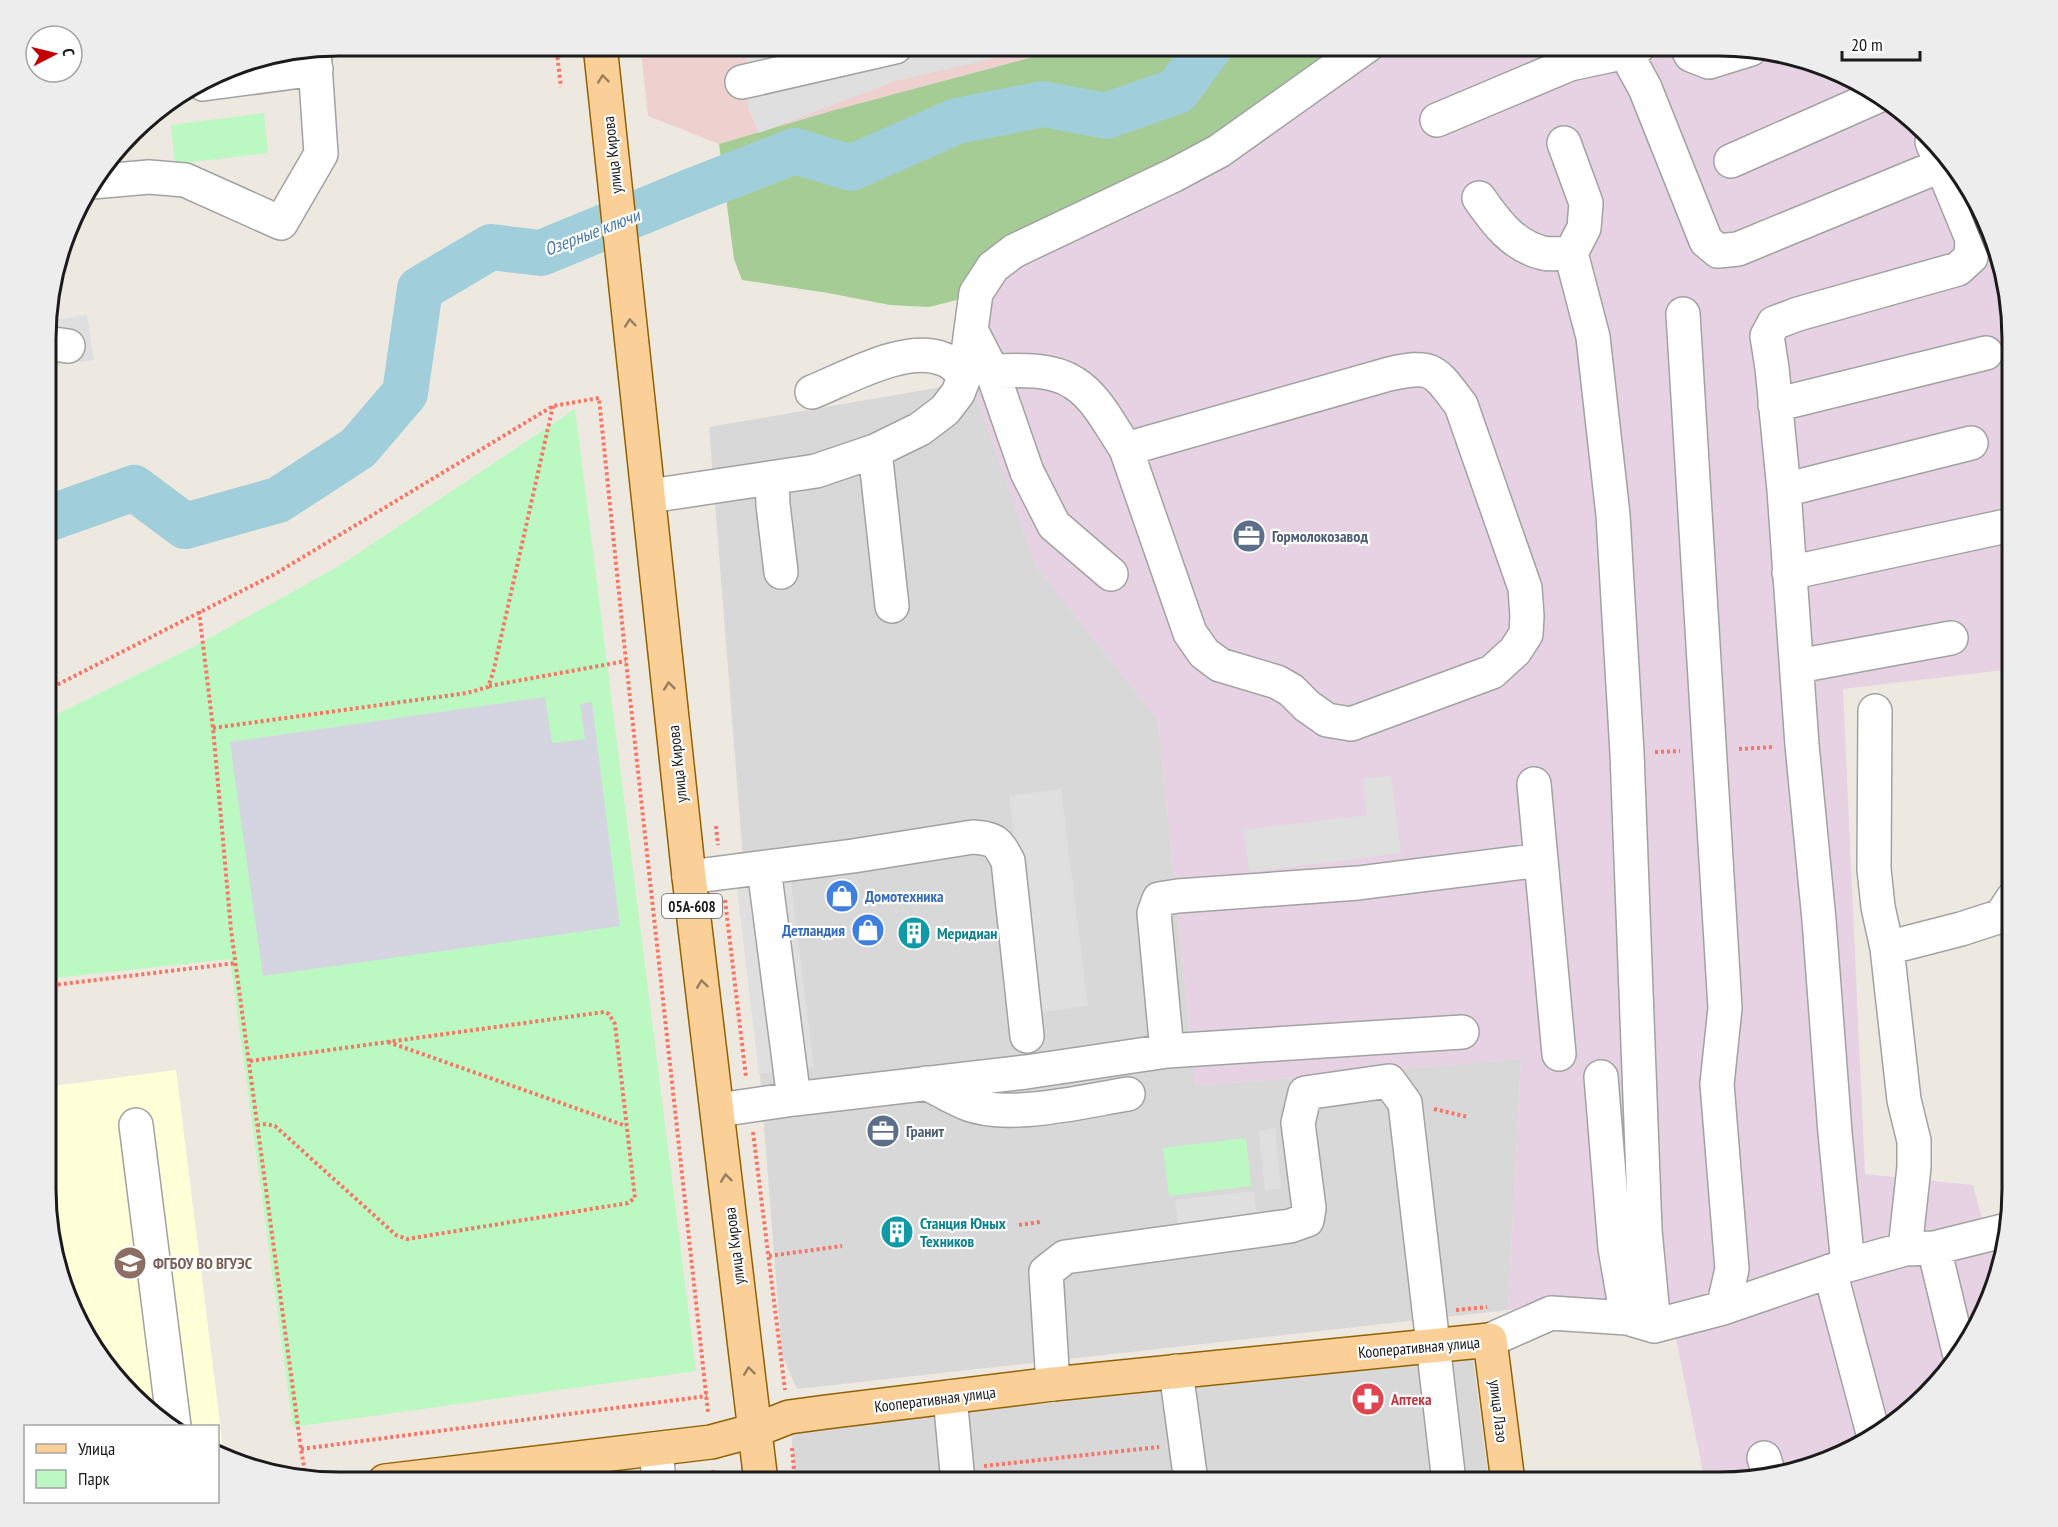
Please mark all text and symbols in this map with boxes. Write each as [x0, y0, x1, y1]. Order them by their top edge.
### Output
north arrow [24, 24, 84, 84]
scale bar [1842, 24, 1920, 62]
text: 20 m [1851, 33, 1883, 56]
text: С [59, 47, 79, 58]
one-way arrow [598, 74, 610, 83]
street label: улица Кирова [598, 115, 626, 195]
water label: Озерные ключи [541, 203, 645, 261]
one-way arrow [624, 318, 637, 328]
office icon: Гормолокозавод [1231, 518, 1267, 554]
place label: Гормолокозавод [1272, 526, 1368, 546]
one-way arrow [663, 682, 676, 691]
street label: улица Кирова [663, 724, 691, 804]
shop icon: Домотехника [824, 878, 860, 914]
place label: Домотехника [865, 886, 944, 906]
road number: 05А-608 [662, 894, 722, 918]
shop icon: Детландия [850, 912, 886, 948]
building icon: Меридиан [896, 915, 932, 951]
place label: Детландия [782, 920, 845, 940]
place label: Меридиан [937, 923, 997, 943]
one-way arrow [696, 980, 709, 989]
office icon: Гранит [865, 1113, 901, 1149]
place label: Гранит [906, 1121, 945, 1141]
one-way arrow [720, 1173, 732, 1182]
street label: улица Кирова [719, 1206, 749, 1286]
place label: Станция Юных Техников [920, 1213, 1006, 1251]
building icon: Станция Юных Техников [879, 1214, 915, 1250]
school or university icon: ФГБОУ ВО ВГУЭС [112, 1245, 148, 1281]
place label: ФГБОУ ВО ВГУЭС [153, 1253, 253, 1273]
street label: Кооперативная улица [1357, 1332, 1481, 1362]
one-way arrow [743, 1367, 756, 1376]
street label: улица Лазо [1485, 1378, 1513, 1444]
pharmacy icon: Аптека [1350, 1381, 1386, 1417]
street label: Кооперативная улица [873, 1382, 997, 1416]
place label: Аптека [1390, 1389, 1432, 1409]
legend [24, 1425, 219, 1503]
text: Улица [78, 1437, 115, 1460]
text: Парк [78, 1467, 109, 1490]

